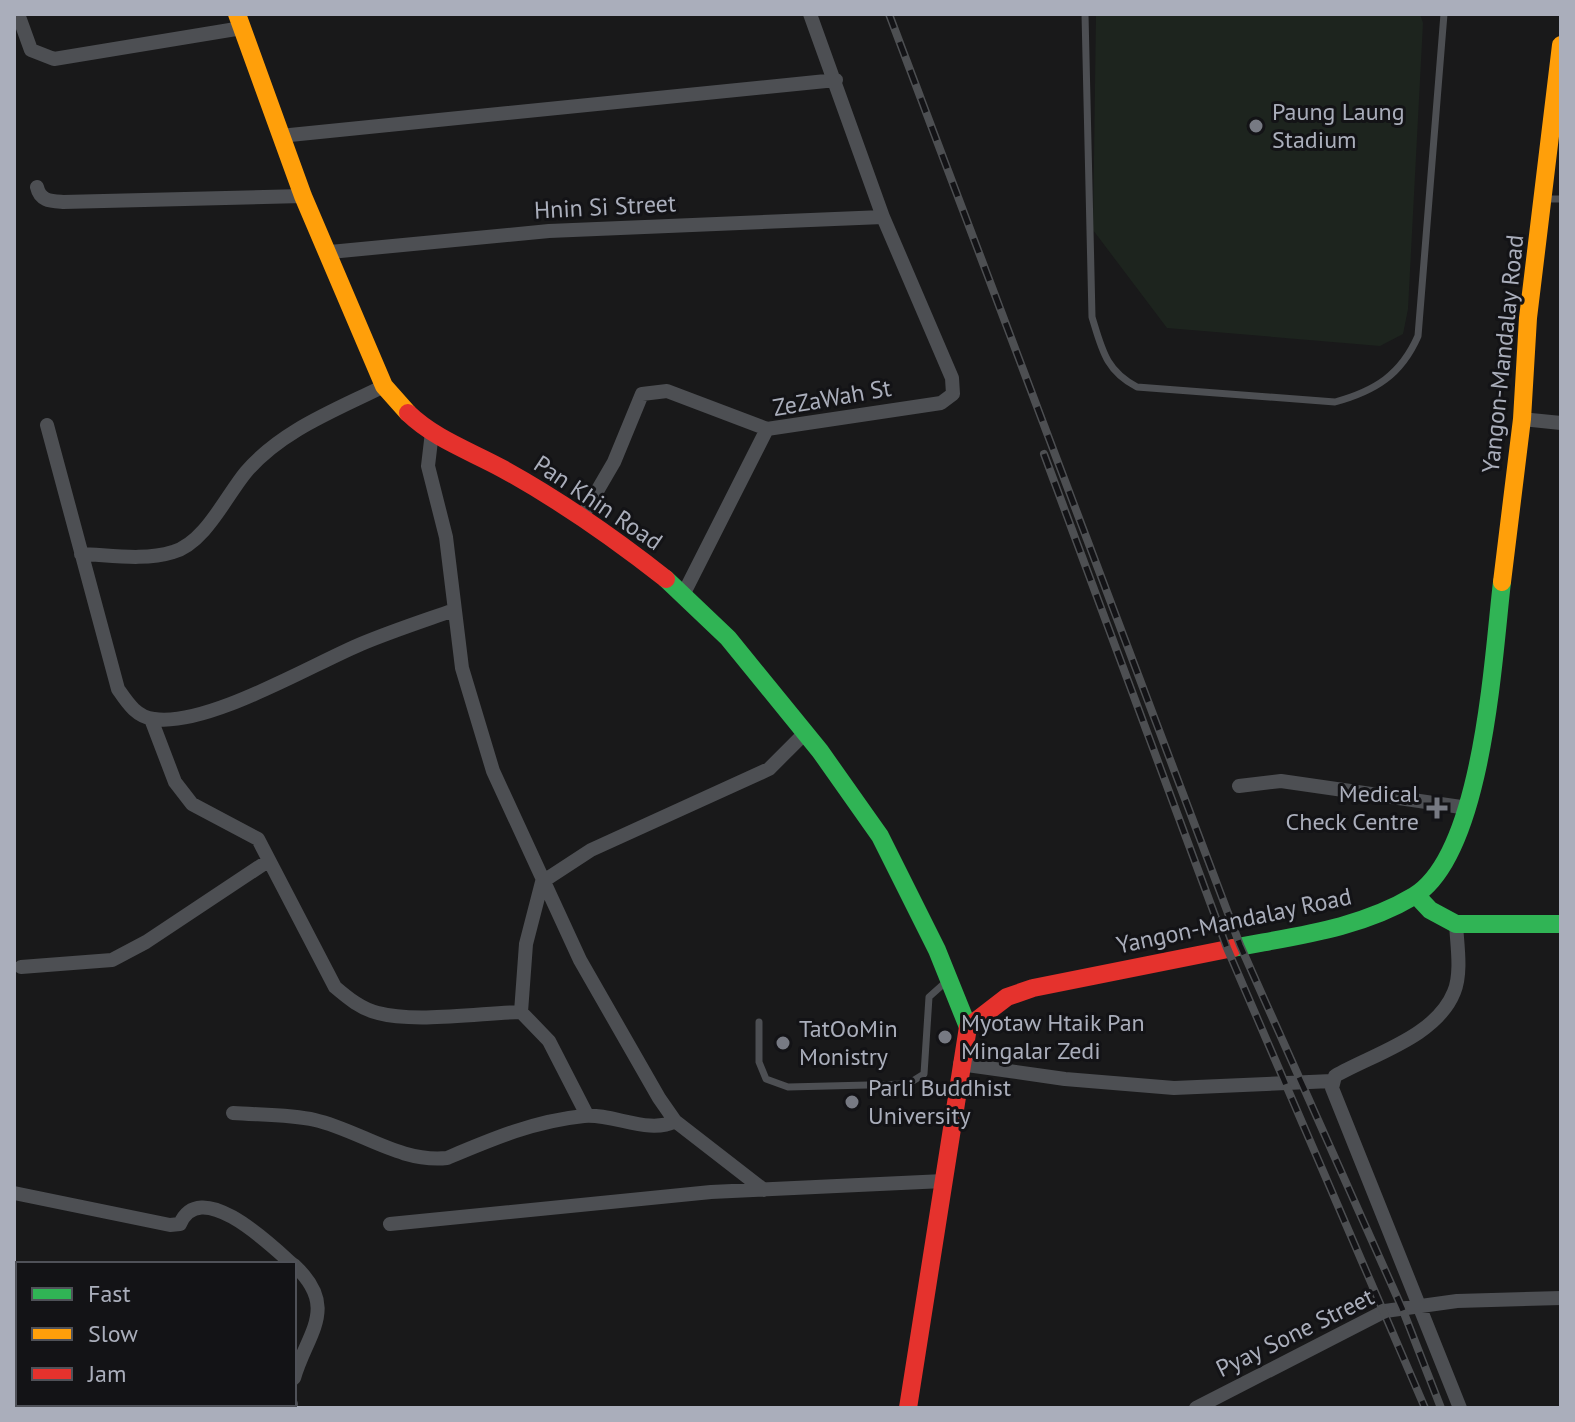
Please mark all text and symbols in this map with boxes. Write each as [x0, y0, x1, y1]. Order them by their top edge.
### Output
place label: Paung Laung Stadium [1272, 96, 1405, 155]
marker: Paung Laung Stadium [1247, 117, 1265, 135]
street label: Hnin Si Street [533, 187, 677, 226]
street label: Yangon-Mandalay Road [1475, 233, 1530, 475]
street label: ZeZaWah St [770, 372, 894, 423]
street label: Pan Khin Road [528, 448, 669, 557]
place label: Medical Check Centre [1286, 778, 1419, 837]
marker: Medical Check Centre [1426, 797, 1448, 819]
street label: Yangon-Mandalay Road [1114, 880, 1354, 961]
place label: Myotaw Htaik Pan Mingalar Zedi [961, 1007, 1145, 1066]
place label: TatOoMin Monistry [799, 1013, 898, 1072]
marker: Myotaw Htaik Pan Mingalar Zedi [936, 1028, 954, 1046]
marker: TatOoMin Monistry [774, 1034, 792, 1052]
place label: Parli Buddhist University [868, 1072, 1011, 1131]
marker: Parli Buddhist University [843, 1093, 861, 1111]
legend [16, 1262, 296, 1406]
text: Fast [88, 1278, 131, 1309]
street label: Pyay Sone Street [1211, 1281, 1379, 1384]
text: Slow [88, 1318, 138, 1349]
text: Jam [87, 1358, 126, 1389]

